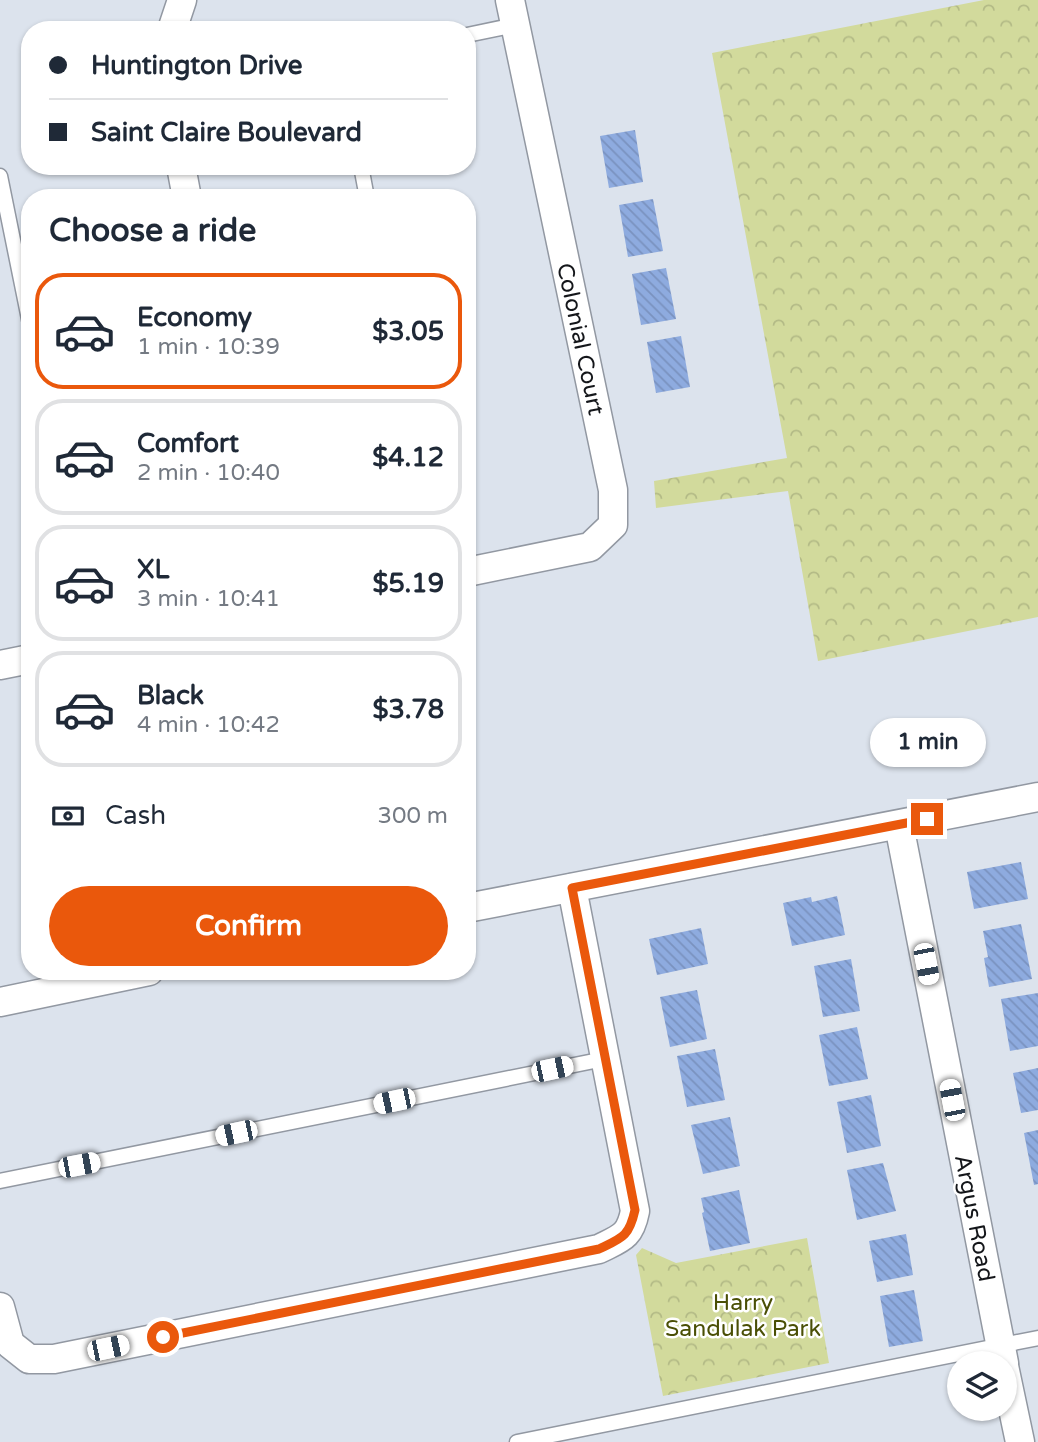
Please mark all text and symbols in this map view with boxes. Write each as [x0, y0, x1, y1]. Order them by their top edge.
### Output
text: Huntington Drive [91, 50, 302, 81]
text: Saint Claire Boulevard [91, 117, 362, 148]
text: Choose a ride [49, 212, 256, 250]
street label: Colonial Court [550, 261, 610, 418]
icon: car [53, 300, 116, 363]
text: Economy [137, 302, 252, 333]
text: $3.05 [372, 316, 444, 347]
text: 1 min · 10:39 [137, 333, 280, 361]
icon: car [53, 426, 116, 489]
text: Comfort [137, 428, 239, 459]
text: $4.12 [372, 442, 444, 473]
text: 2 min · 10:40 [137, 459, 280, 487]
icon: car [53, 552, 116, 615]
text: XL [137, 554, 169, 585]
text: $5.19 [372, 568, 444, 599]
text: 3 min · 10:41 [137, 585, 280, 613]
icon: car [53, 678, 116, 741]
text: Black [137, 680, 204, 711]
text: $3.78 [372, 694, 444, 725]
text: 4 min · 10:42 [137, 711, 280, 739]
callout: 1 min [869, 718, 985, 766]
text: 1 min [897, 728, 959, 756]
icon: cash [49, 797, 87, 835]
text: Cash [105, 800, 166, 831]
text: 300 m [378, 802, 448, 830]
route end [911, 803, 943, 835]
button: Confirm [49, 886, 448, 966]
car [912, 941, 941, 987]
car [530, 1054, 575, 1084]
car [938, 1077, 967, 1123]
car [372, 1086, 417, 1116]
car [214, 1118, 259, 1148]
car [57, 1151, 102, 1179]
street label: Argus Road [948, 1152, 1000, 1284]
park label: Harry Sandulak Park [665, 1289, 821, 1343]
route start [147, 1321, 179, 1353]
car [86, 1333, 131, 1363]
map controls [947, 1351, 1017, 1421]
button: layers [947, 1351, 1017, 1421]

